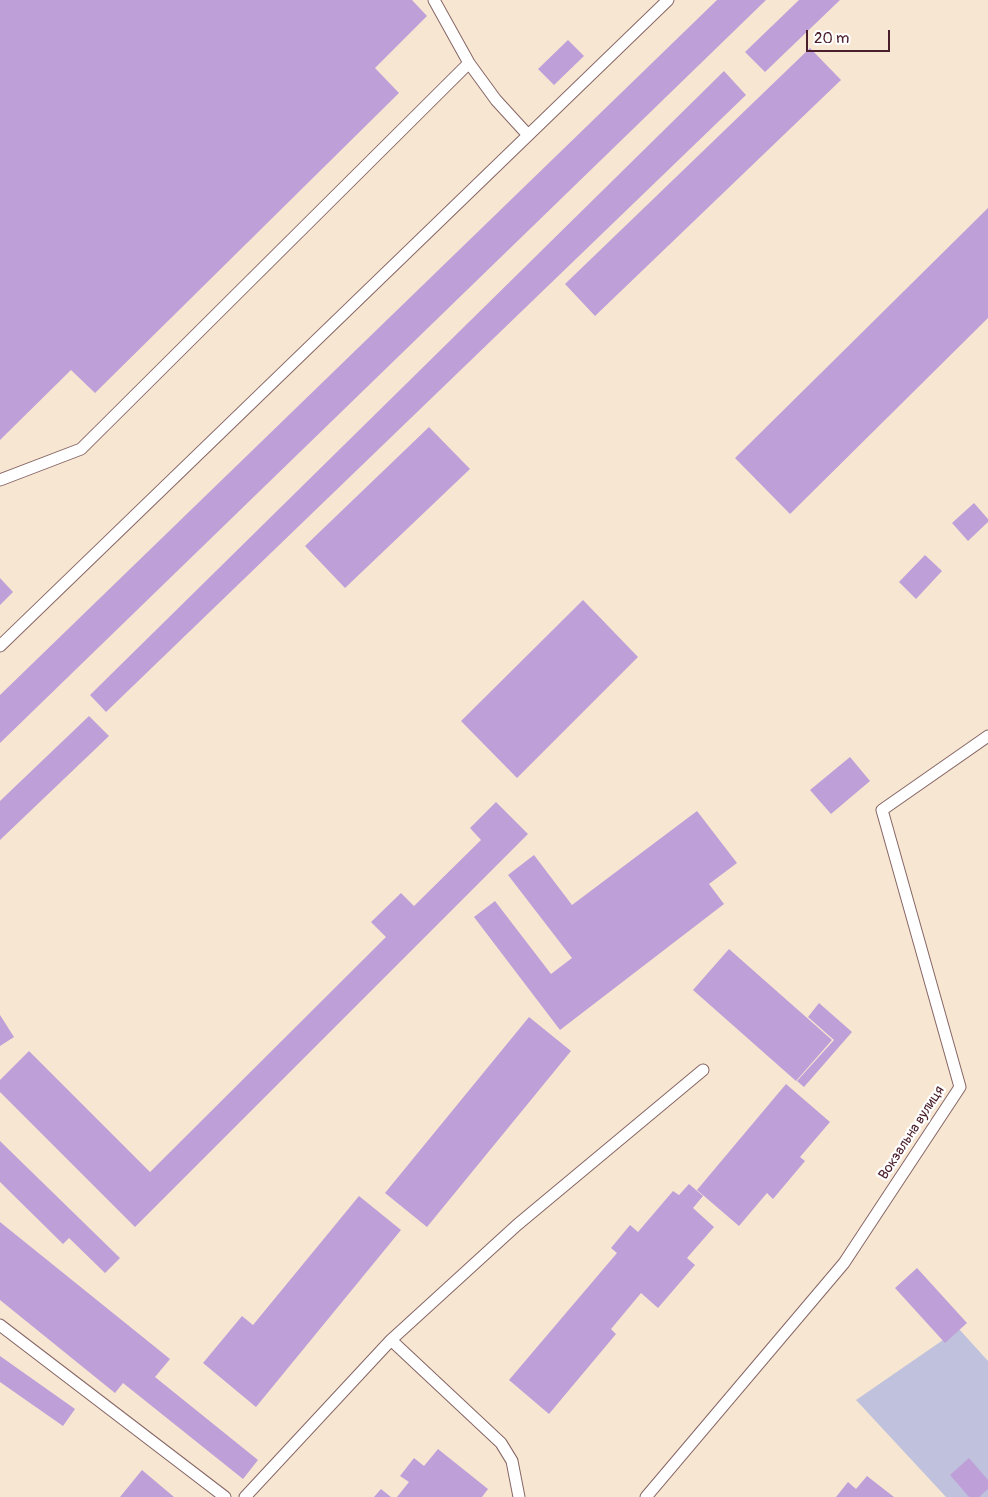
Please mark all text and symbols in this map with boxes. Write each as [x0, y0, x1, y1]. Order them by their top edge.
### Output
scale bar [808, 20, 892, 52]
text: 20 m [814, 29, 849, 48]
street label: Вокзальна вулиця [876, 1083, 948, 1183]

